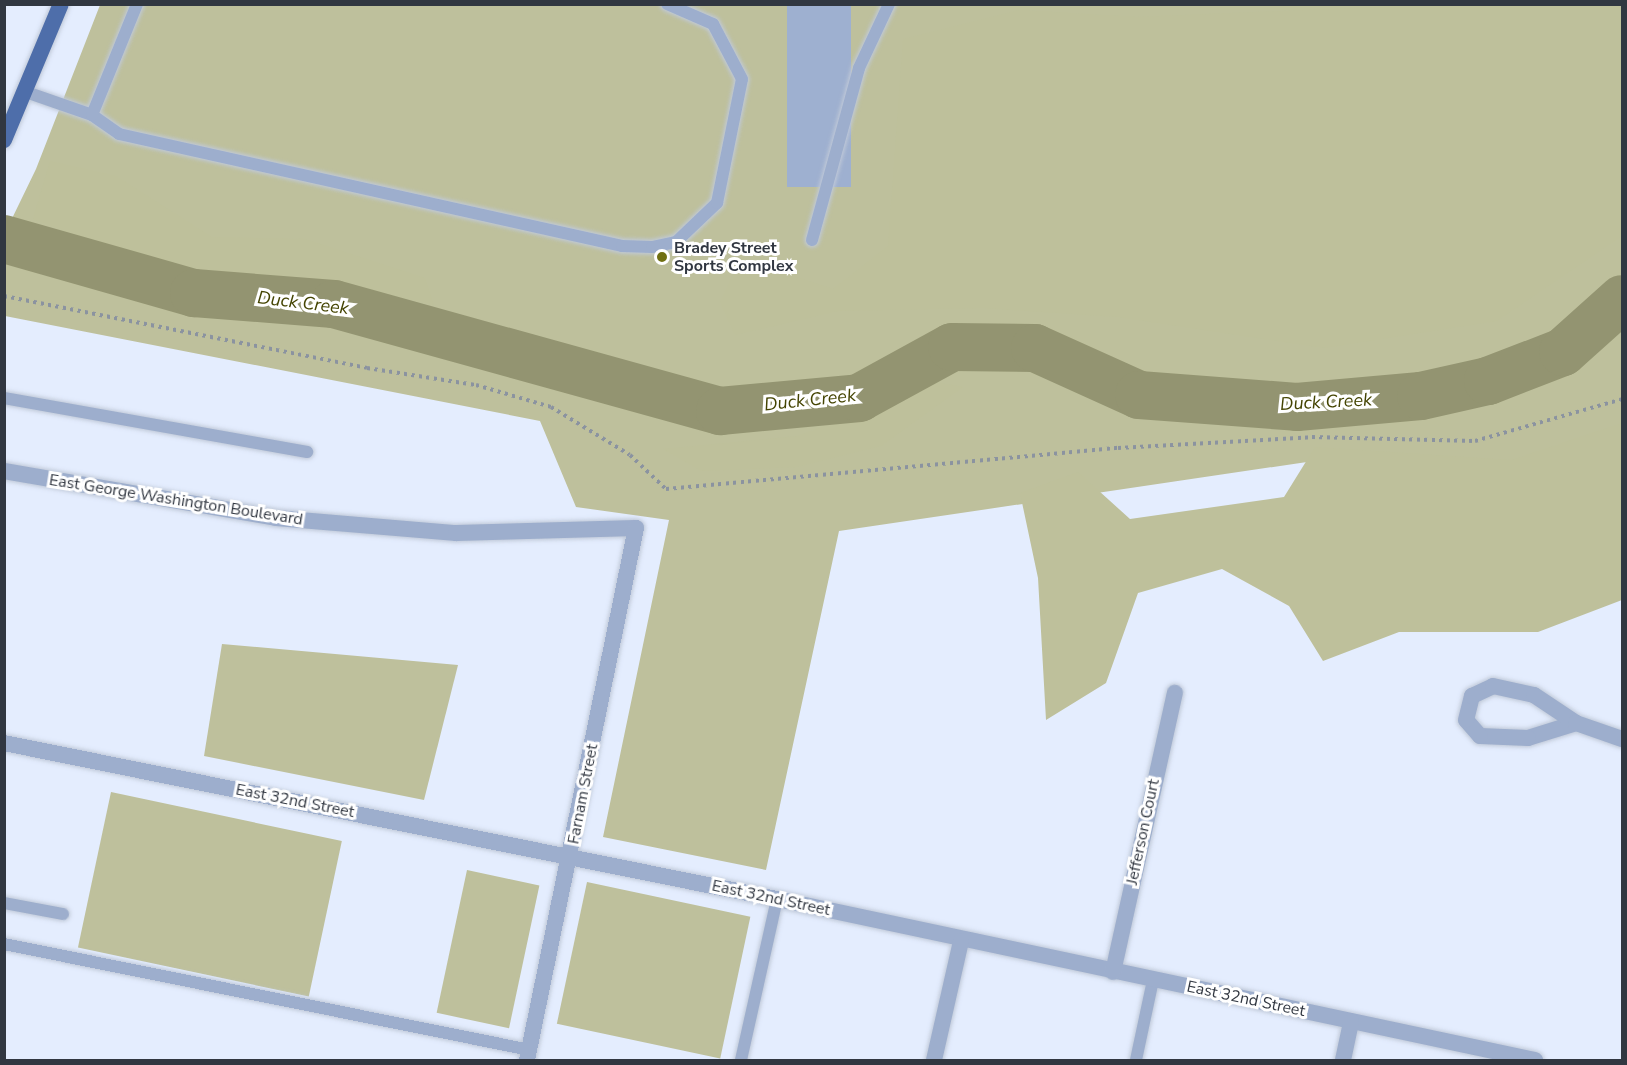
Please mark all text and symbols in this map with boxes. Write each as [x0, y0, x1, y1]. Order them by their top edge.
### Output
place label: Bradey Street Sports Complex [674, 238, 793, 276]
marker: Bradey Street Sports Complex [655, 250, 669, 264]
water label: Duck Creek [256, 287, 350, 319]
water label: Duck Creek [763, 384, 857, 416]
water label: Duck Creek [1279, 389, 1373, 415]
street label: East George Washington Boulevard [48, 470, 304, 530]
street label: Farnam Street [564, 742, 602, 846]
street label: Jefferson Court [1122, 777, 1164, 887]
street label: East 32nd Street [234, 780, 356, 822]
street label: East 32nd Street [710, 876, 832, 920]
street label: East 32nd Street [1185, 977, 1307, 1021]

